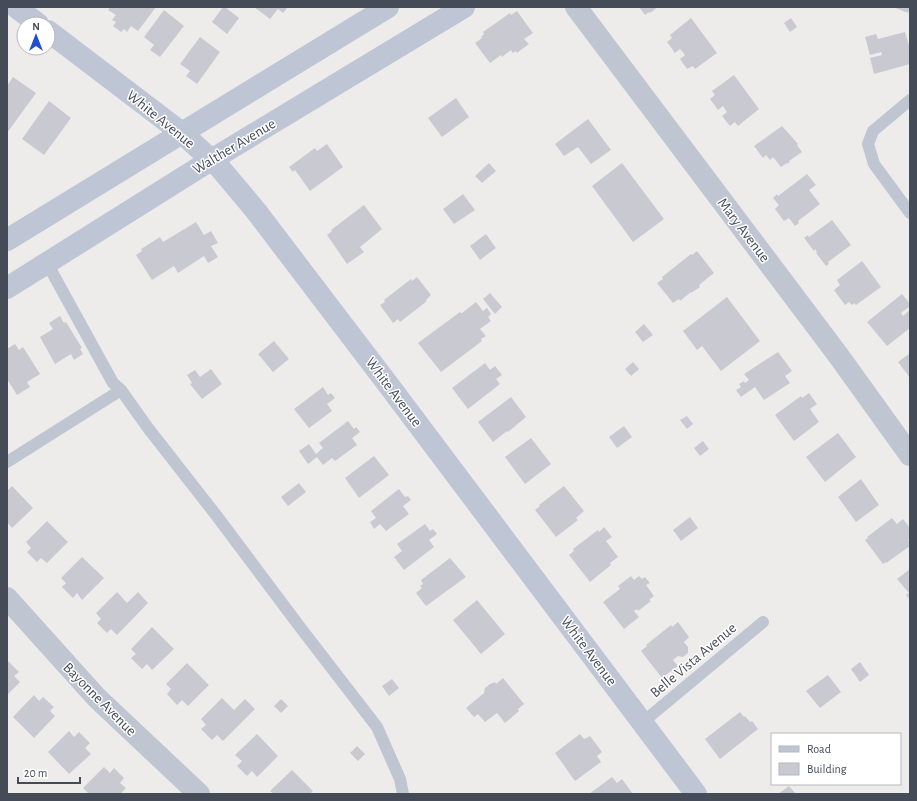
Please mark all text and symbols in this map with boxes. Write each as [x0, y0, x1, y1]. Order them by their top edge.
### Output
north arrow [16, 16, 56, 56]
text: N [32, 21, 40, 32]
street label: White Avenue [124, 88, 197, 151]
street label: Walther Avenue [190, 116, 278, 177]
street label: Mary Avenue [715, 195, 773, 265]
street label: White Avenue [363, 355, 424, 430]
street label: White Avenue [558, 614, 619, 689]
street label: Belle Vista Avenue [647, 620, 739, 701]
street label: Bayonne Avenue [60, 660, 139, 739]
legend [771, 733, 901, 785]
text: Road [807, 743, 831, 755]
scale bar [18, 759, 80, 785]
text: Building [807, 763, 847, 775]
text: 20 m [24, 767, 47, 779]

